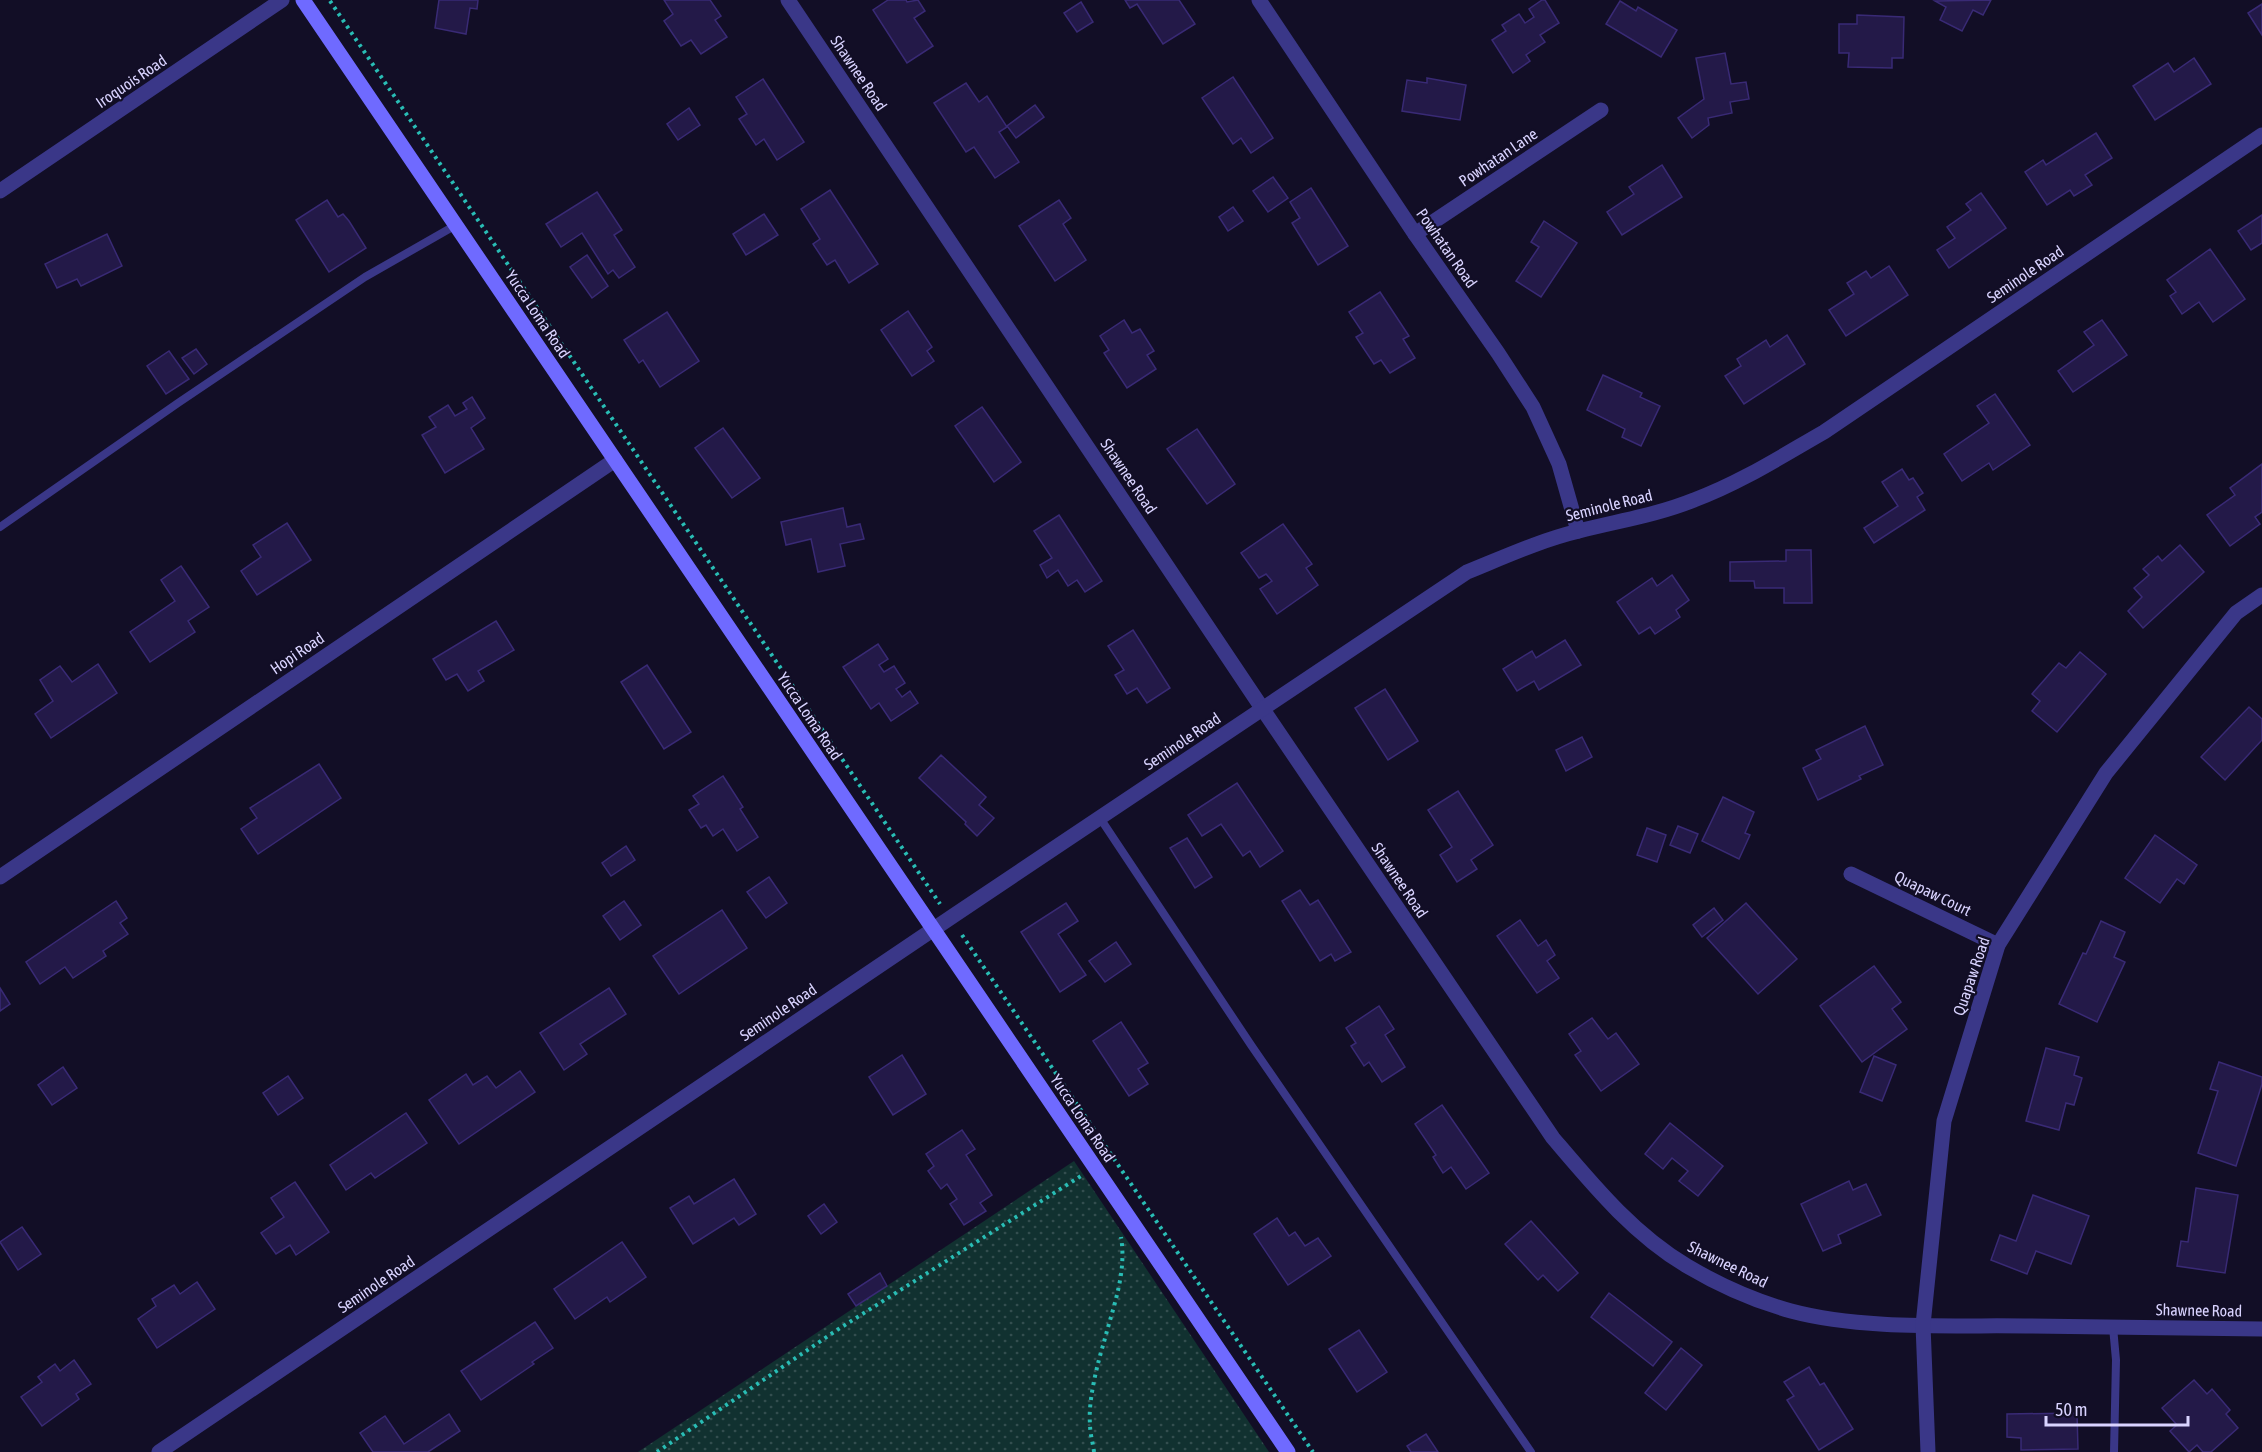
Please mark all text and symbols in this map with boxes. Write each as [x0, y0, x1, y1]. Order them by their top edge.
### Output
street label: Shawnee Road [827, 32, 891, 114]
street label: Iroquois Road [92, 51, 170, 112]
street label: Powhatan Lane [1455, 124, 1541, 190]
street label: Powhatan Road [1413, 205, 1481, 291]
street label: Seminole Road [1983, 242, 2067, 306]
street label: Yucca Loma Road [502, 267, 574, 361]
street label: Shawnee Road [1097, 435, 1161, 517]
street label: Seminole Road [1564, 486, 1654, 524]
street label: Hopi Road [267, 629, 328, 678]
street label: Yucca Loma Road [774, 669, 846, 763]
street label: Seminole Road [1140, 709, 1224, 773]
street label: Shawnee Road [1368, 839, 1432, 921]
street label: Quapaw Court [1891, 867, 1975, 920]
street label: Quapaw Road [1949, 934, 1994, 1018]
street label: Seminole Road [736, 980, 820, 1044]
street label: Yucca Loma Road [1047, 1071, 1119, 1165]
street label: Shawnee Road [1685, 1237, 1771, 1291]
street label: Seminole Road [334, 1252, 418, 1316]
street label: Shawnee Road [2156, 1300, 2242, 1320]
scale bar [2046, 1389, 2188, 1427]
text: 50 m [2055, 1399, 2087, 1420]

